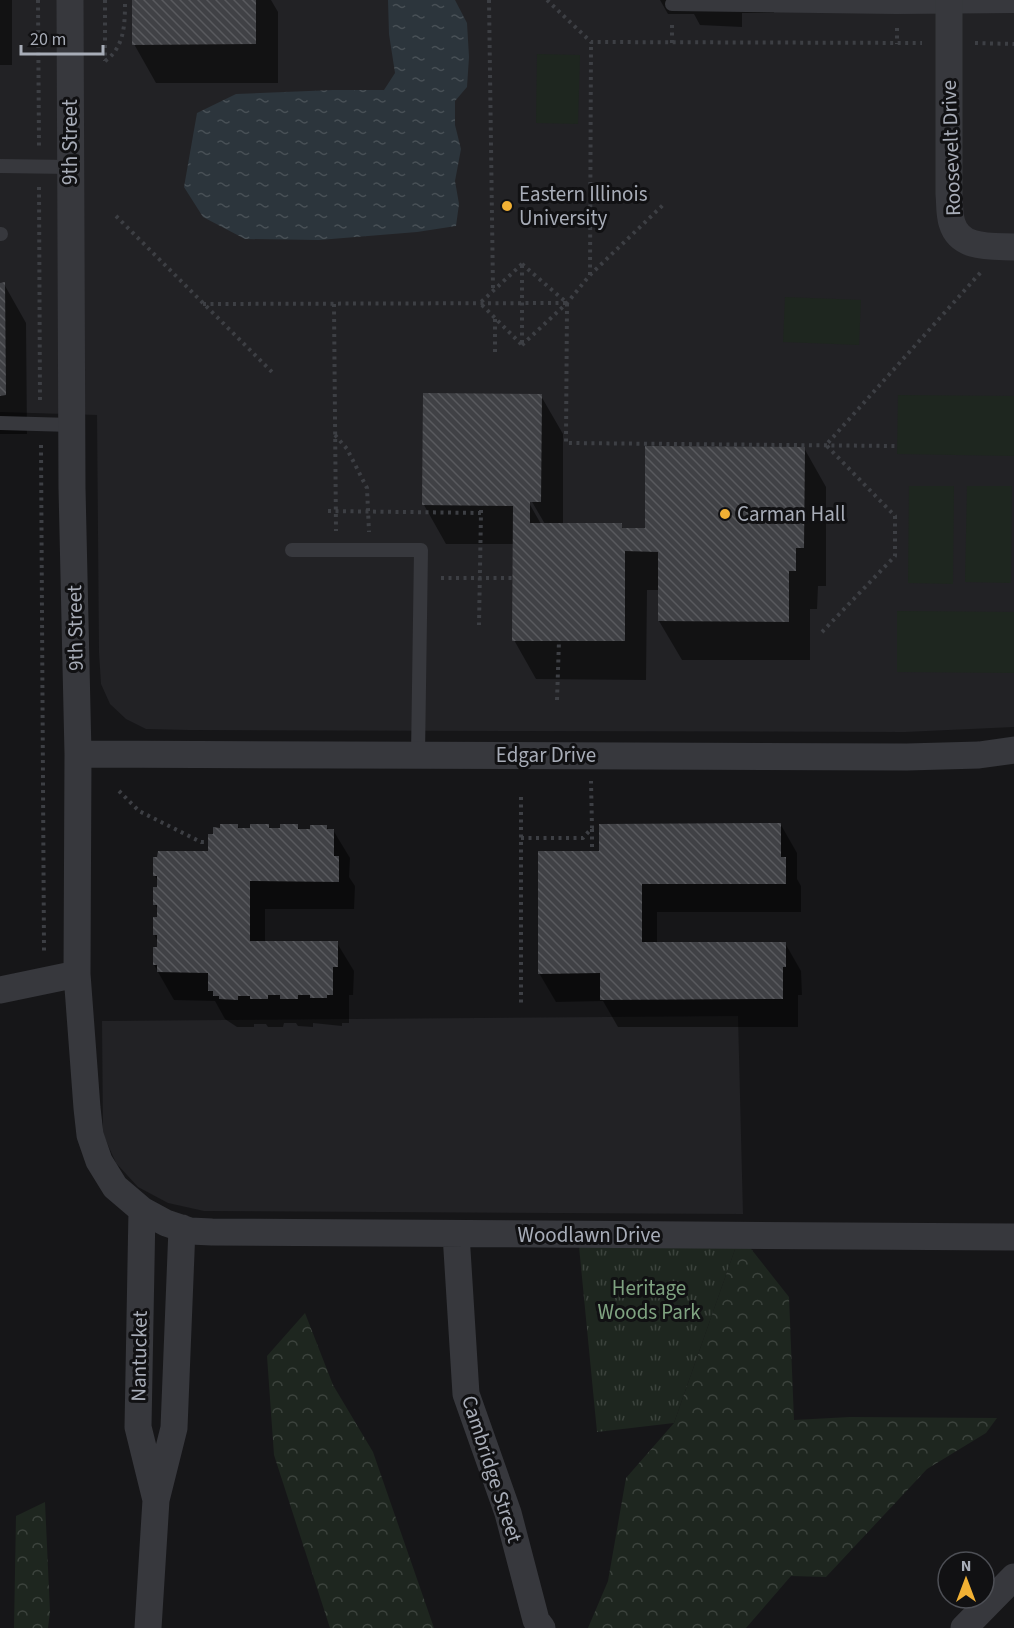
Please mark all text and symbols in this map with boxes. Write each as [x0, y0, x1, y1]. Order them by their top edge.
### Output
scale bar [21, 18, 104, 56]
text: 20 m [30, 27, 66, 52]
street label: Roosevelt Drive [934, 79, 968, 217]
street label: 9th Street [55, 99, 85, 185]
place label: Eastern Illinois University [519, 179, 648, 233]
marker: Eastern Illinois University [500, 199, 514, 213]
place label: Carman Hall [737, 499, 846, 529]
marker: Carman Hall [718, 507, 732, 521]
street label: 9th Street [59, 585, 91, 671]
street label: Edgar Drive [496, 740, 596, 770]
street label: Woodlawn Drive [517, 1220, 661, 1250]
park label: Heritage Woods Park [597, 1273, 701, 1327]
street label: Nantucket [123, 1310, 155, 1402]
street label: Cambridge Street [454, 1391, 530, 1547]
north arrow [936, 1550, 996, 1610]
text: N [961, 1555, 971, 1577]

